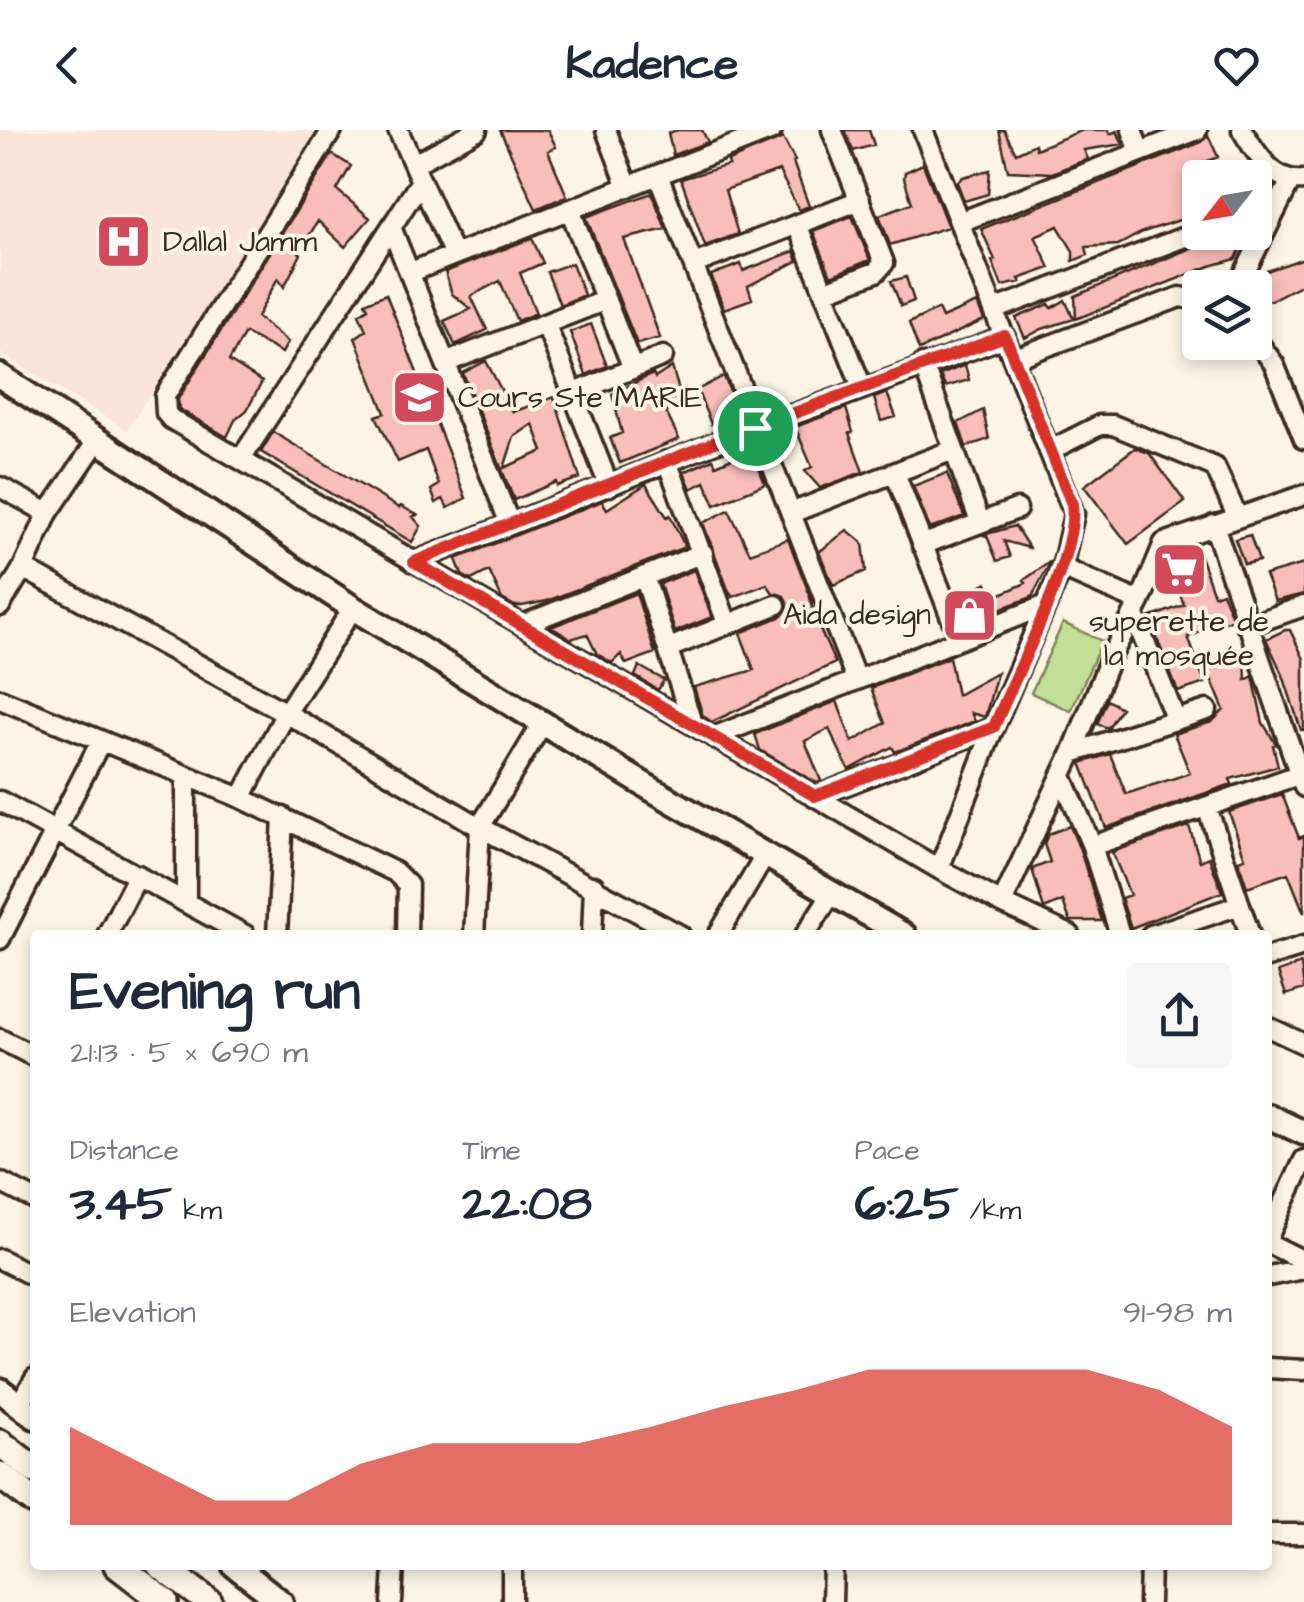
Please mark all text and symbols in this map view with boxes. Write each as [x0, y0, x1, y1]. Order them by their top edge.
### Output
text: Kadence [566, 34, 738, 96]
icon: back [40, 38, 95, 93]
icon: heart [1209, 38, 1264, 93]
north arrow [1182, 160, 1272, 250]
map controls [1182, 160, 1272, 360]
hospital icon: Dallal Jamm [94, 212, 154, 272]
place label: Dallal Jamm [163, 221, 318, 263]
button: layers [1182, 270, 1272, 360]
school or university icon: Cours Ste MARIE [389, 368, 449, 428]
place label: Cours Ste MARIE [458, 377, 703, 419]
pin [713, 386, 798, 471]
icon: arrive [728, 401, 783, 456]
supermarket icon: superette de la mosquée [1149, 540, 1209, 600]
shop icon: Aida design [940, 585, 1000, 645]
place label: Aida design [783, 594, 931, 637]
place label: superette de la mosquée [1089, 601, 1269, 677]
text: Evening run [70, 954, 360, 1030]
button: share [1127, 963, 1232, 1068]
text: 21:13 · 5 × 690 m [70, 1030, 308, 1075]
text: Distance [70, 1131, 179, 1170]
text: Time [462, 1131, 521, 1170]
text: Pace [855, 1131, 920, 1170]
text: 3.45 [70, 1170, 172, 1239]
text: 22:08 [462, 1170, 592, 1239]
text: 6:25 [855, 1170, 958, 1239]
text: km [172, 1191, 222, 1230]
text: /km [958, 1191, 1021, 1230]
text: Elevation [70, 1290, 196, 1335]
text: 91–98 m [1123, 1290, 1232, 1335]

